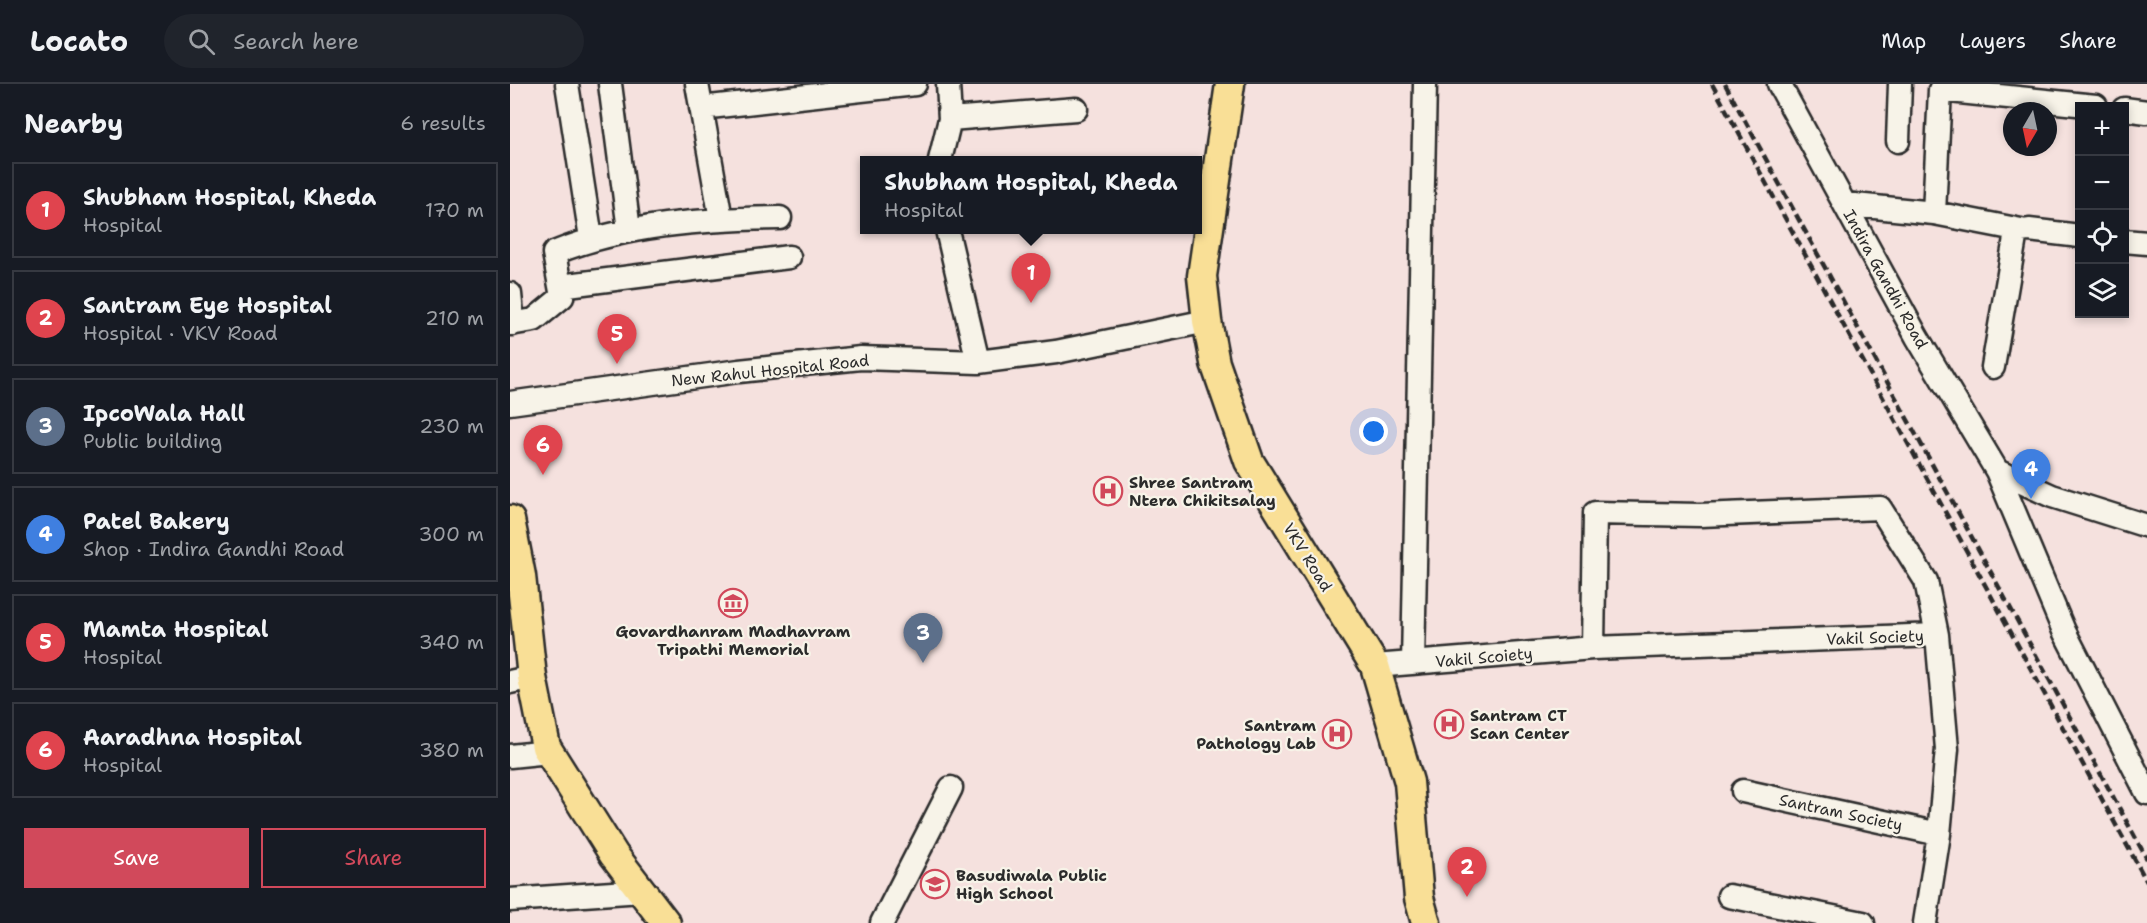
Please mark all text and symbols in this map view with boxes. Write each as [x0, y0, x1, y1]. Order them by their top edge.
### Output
search box [164, 14, 584, 68]
text: Locato [30, 22, 128, 60]
icon: search [185, 25, 218, 58]
text: Search here [233, 27, 359, 56]
text: Map [1881, 27, 1926, 55]
text: Layers [1959, 27, 2026, 55]
text: Share [2059, 27, 2117, 55]
north arrow [2003, 102, 2057, 156]
map controls [2075, 102, 2129, 318]
button: + [2075, 102, 2129, 156]
text: Nearby [24, 106, 123, 141]
text: 6 results [400, 110, 486, 136]
popup [860, 156, 1202, 234]
button: − [2075, 156, 2129, 210]
text: Shubham Hospital, Kheda [884, 168, 1178, 197]
text: Shubham Hospital, Kheda [83, 183, 376, 212]
text: 1 [41, 197, 50, 223]
text: 170 m [425, 197, 484, 223]
text: Hospital [884, 197, 963, 223]
street label: Indira Gandhi Road [1839, 206, 1933, 353]
button: locate [2075, 210, 2129, 264]
text: Hospital [83, 212, 162, 238]
pin: 1 [1012, 254, 1050, 303]
button: layers [2075, 264, 2129, 318]
text: Santram Eye Hospital [83, 291, 332, 320]
text: 2 [39, 305, 53, 331]
text: 210 m [425, 305, 484, 331]
pin: 5 [598, 314, 636, 364]
text: Hospital · VKV Road [83, 320, 278, 346]
street label: New Rahul Hospital Road [670, 350, 870, 391]
text: IpcoWala Hall [83, 399, 245, 428]
text: 3 [39, 413, 53, 439]
text: 230 m [419, 413, 484, 439]
your location [1359, 417, 1388, 446]
pin: 6 [524, 426, 562, 475]
text: Public building [83, 428, 222, 454]
pin: 4 [2012, 450, 2050, 499]
place label: Shree Santram Ntera Chikitsalay [1129, 472, 1276, 511]
hospital icon: Shree Santram Ntera Chikitsalay [1092, 475, 1124, 507]
text: Patel Bakery [83, 507, 230, 536]
street label: VKV Road [1278, 519, 1337, 595]
text: 4 [39, 521, 53, 547]
text: 300 m [418, 521, 484, 547]
text: Shop · Indira Gandhi Road [83, 536, 344, 562]
museum icon: Govardhanram Madhavram Tripathi Memorial [717, 587, 749, 619]
pin: 3 [904, 614, 942, 663]
text: Mamta Hospital [83, 615, 268, 644]
place label: Govardhanram Madhavram Tripathi Memorial [616, 621, 851, 660]
street label: Vakil Society [1826, 625, 1924, 650]
text: 5 [39, 629, 52, 655]
text: 340 m [419, 629, 484, 655]
street label: Vakil Scoiety [1434, 643, 1534, 672]
text: Hospital [83, 644, 162, 670]
place label: Santram CT Scan Center [1470, 705, 1570, 744]
hospital icon: Santram CT Scan Center [1433, 708, 1465, 740]
place label: Santram Pathology Lab [1196, 715, 1316, 754]
hospital icon: Santram Pathology Lab [1321, 718, 1353, 750]
text: Aaradhna Hospital [83, 723, 302, 752]
text: 6 [39, 737, 53, 763]
text: 380 m [419, 737, 484, 763]
text: Hospital [83, 752, 162, 778]
street label: Santram Society [1777, 789, 1905, 836]
button: Save [24, 828, 249, 888]
button: Share [261, 828, 486, 888]
pin: 2 [1448, 848, 1486, 897]
place label: Basudiwala Public High School [956, 865, 1107, 904]
school or university icon: Basudiwala Public High School [919, 868, 951, 900]

